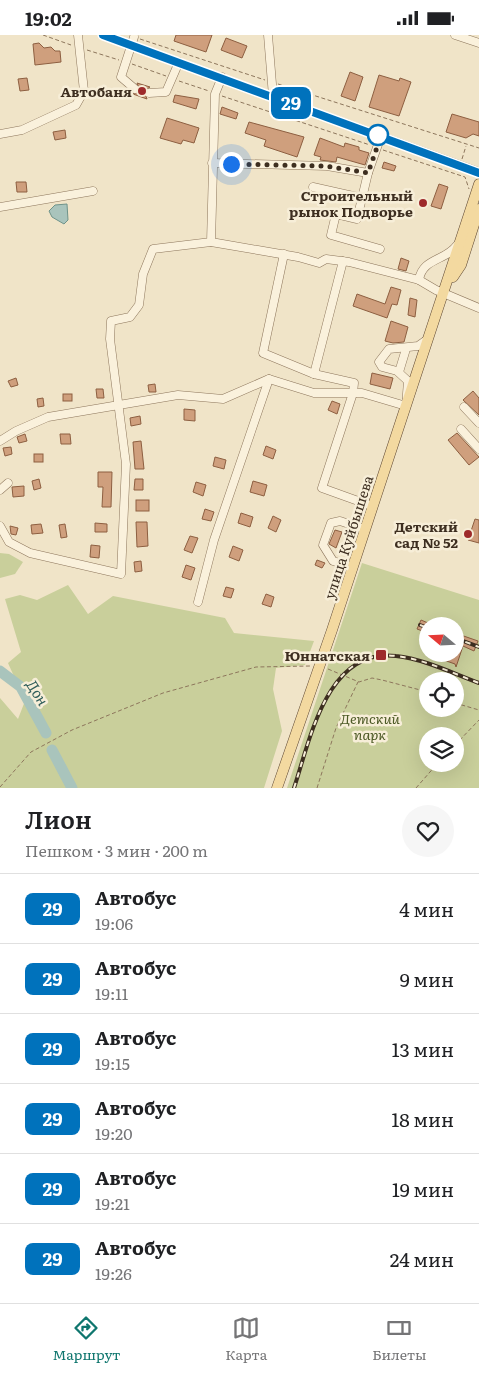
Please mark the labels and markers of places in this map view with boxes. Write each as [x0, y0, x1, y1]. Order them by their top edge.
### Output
place label: Автобаня [61, 81, 132, 101]
marker: Автобаня [136, 85, 148, 97]
unlabelled marker [367, 124, 389, 146]
place label: Строительный рынок Подворье [289, 185, 413, 221]
marker: Строительный рынок Подворье [417, 197, 429, 209]
place label: Детский сад № 52 [394, 516, 458, 552]
marker: Детский сад № 52 [462, 528, 474, 540]
place label: Юннатская [284, 645, 370, 665]
marker: Юннатская [374, 648, 388, 662]

